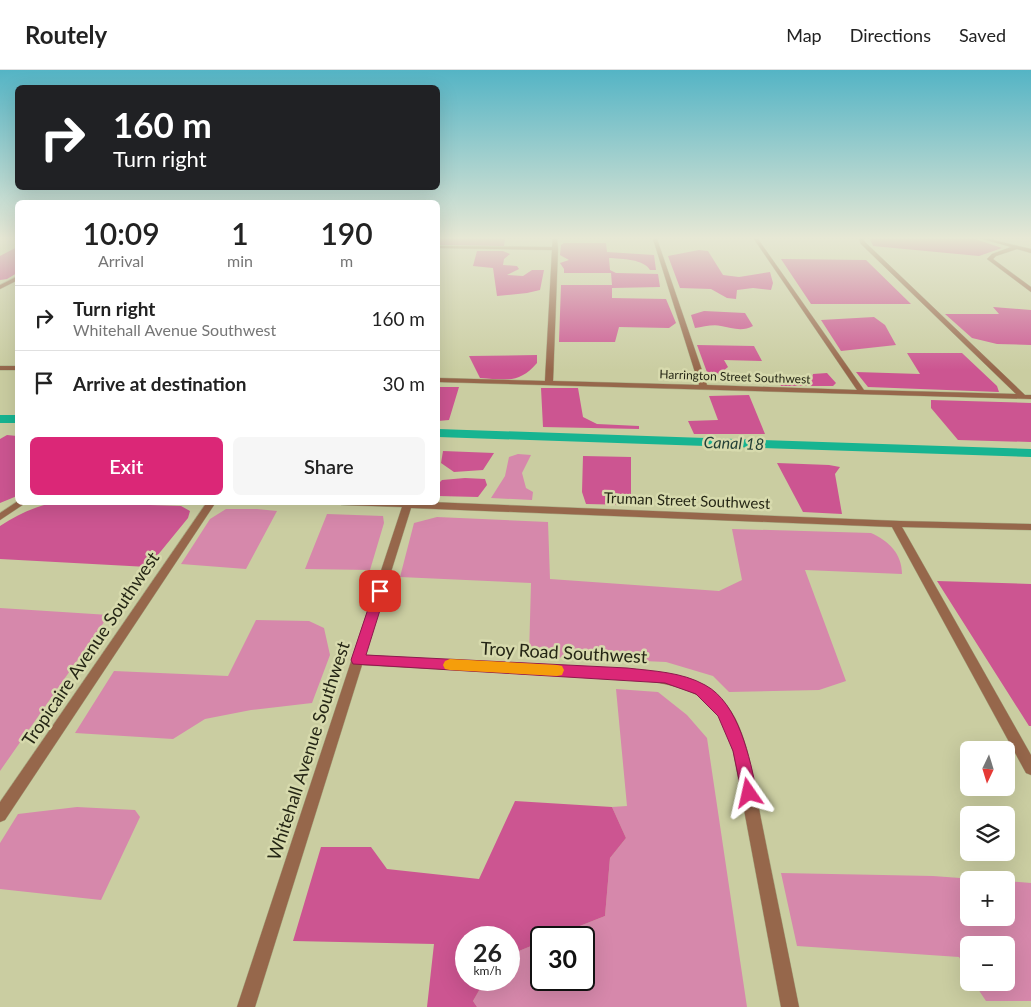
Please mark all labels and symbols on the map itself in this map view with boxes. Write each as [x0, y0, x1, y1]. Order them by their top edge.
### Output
street label: Harrington Street Southwest [659, 366, 811, 387]
water label: Canal 18 [703, 432, 765, 453]
street label: Truman Street Southwest [604, 488, 771, 512]
street label: Tropicaire Avenue Southwest [17, 547, 164, 750]
pin [359, 570, 401, 612]
street label: Troy Road Southwest [480, 637, 649, 667]
street label: Whitehall Avenue Southwest [262, 638, 354, 863]
north arrow [960, 741, 1015, 796]
position arrow [722, 766, 774, 818]
speed limit sign: 30 [530, 926, 595, 991]

